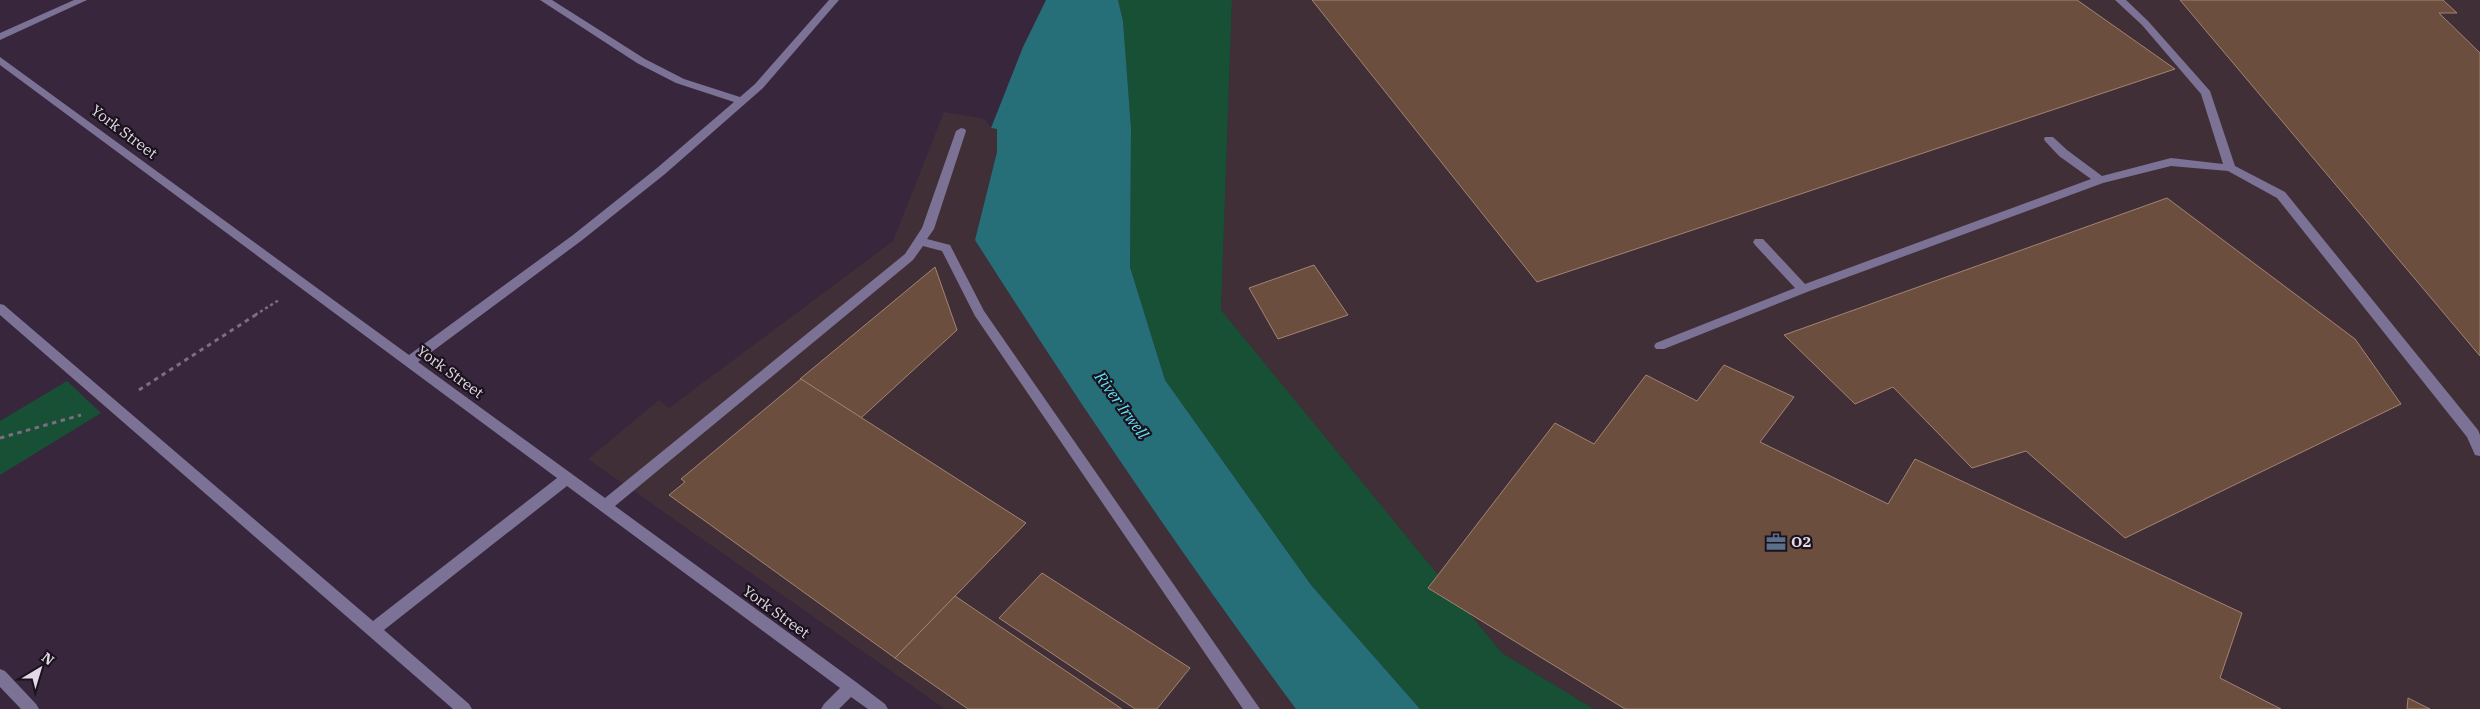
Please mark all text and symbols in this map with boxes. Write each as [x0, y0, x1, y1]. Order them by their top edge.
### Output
street label: York Street [87, 101, 161, 163]
street label: York Street [413, 341, 487, 402]
water label: River Irwell [1090, 367, 1153, 443]
office icon: O2 [1765, 531, 1787, 553]
place label: O2 [1791, 532, 1811, 551]
street label: York Street [739, 581, 813, 642]
north arrow [15, 644, 65, 694]
text: N [38, 648, 58, 669]

